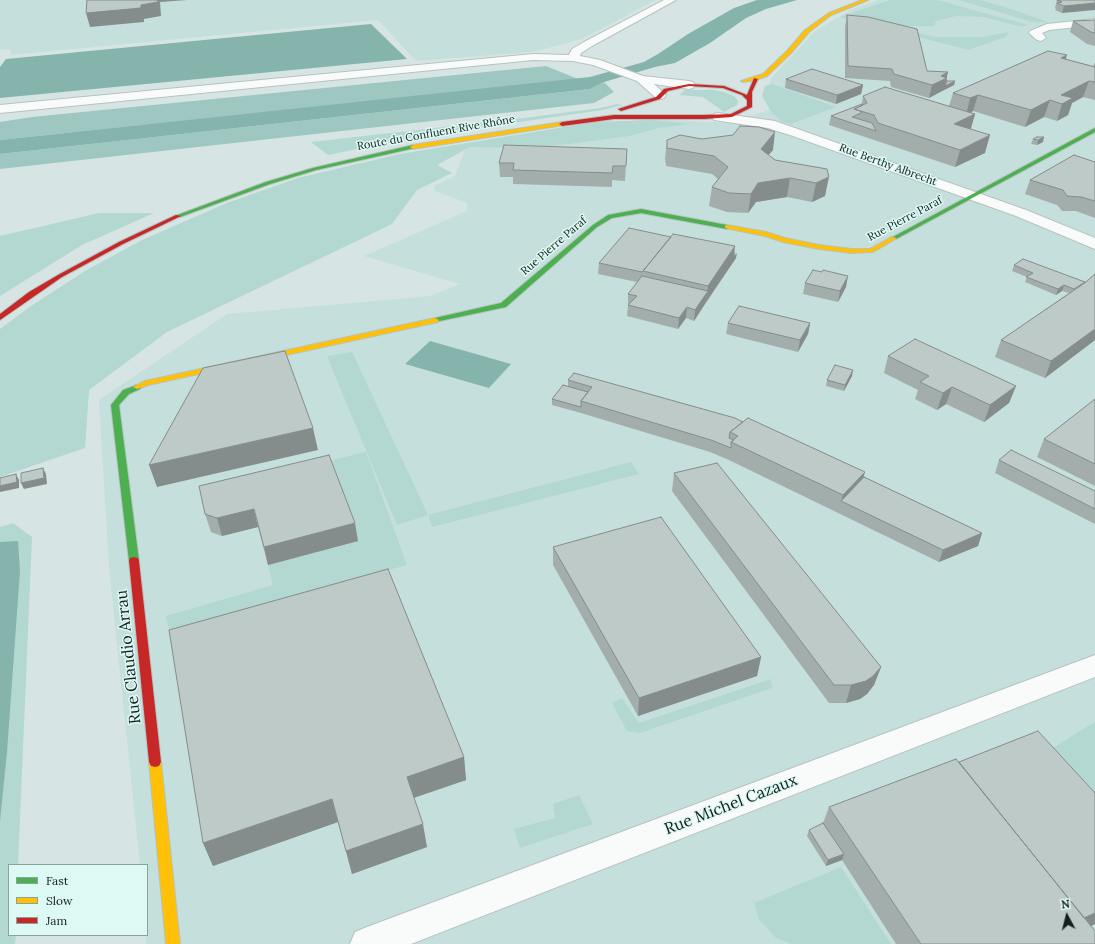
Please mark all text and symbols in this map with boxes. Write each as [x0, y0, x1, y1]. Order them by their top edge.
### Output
street label: Route du Confluent Rive Rhône [356, 113, 516, 153]
street label: Rue Berthy Albrecht [837, 141, 939, 189]
street label: Rue Pierre Paraf [865, 194, 945, 244]
street label: Rue Pierre Paraf [518, 214, 590, 278]
street label: Rue Claudio Arrau [112, 589, 146, 725]
street label: Rue Michel Cazaux [662, 771, 800, 839]
legend [8, 864, 148, 936]
text: Fast [46, 873, 69, 888]
text: Slow [46, 893, 73, 908]
north arrow [1047, 896, 1087, 936]
text: N [1060, 897, 1071, 912]
text: Jam [46, 913, 67, 928]

